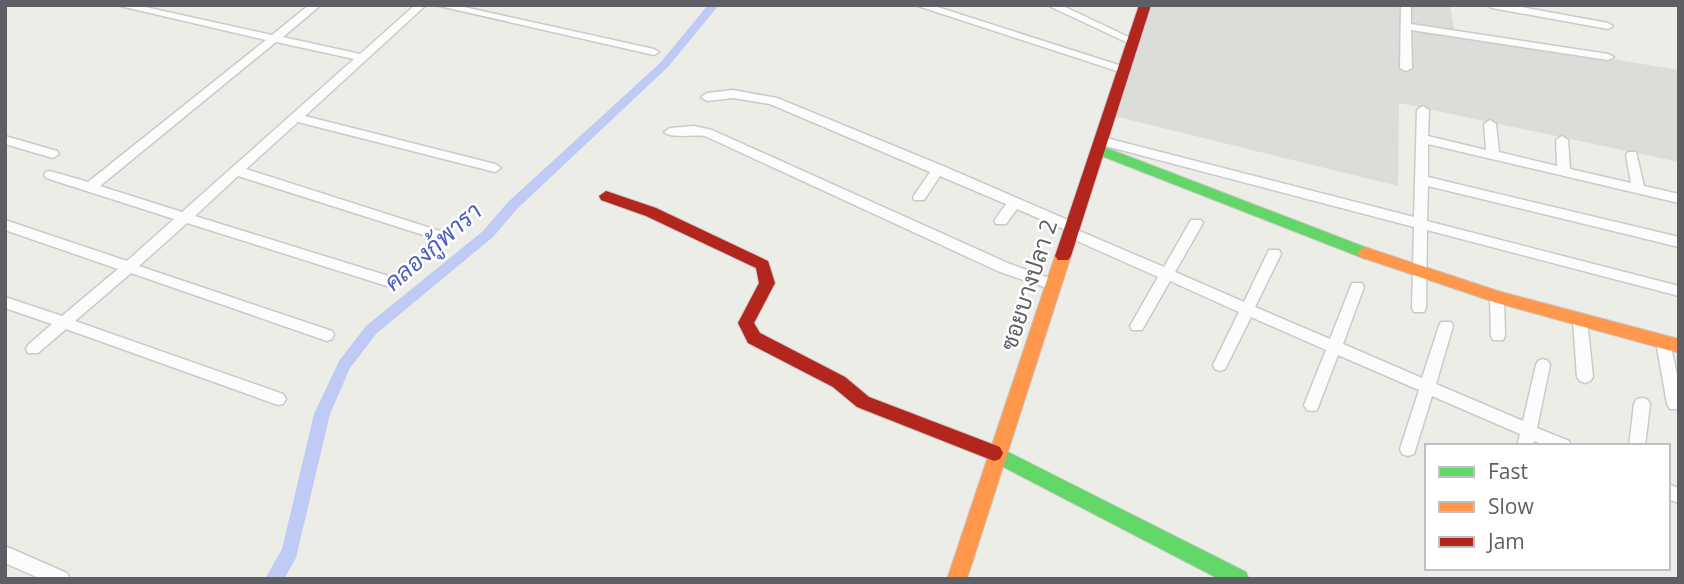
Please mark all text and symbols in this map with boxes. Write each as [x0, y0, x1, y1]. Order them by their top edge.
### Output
water label: คลองกู้พารา [376, 194, 489, 299]
street label: ซอยบางปลา 2 [992, 215, 1064, 354]
legend [1425, 444, 1670, 570]
text: Fast [1488, 457, 1528, 485]
text: Slow [1488, 492, 1534, 520]
text: Jam [1486, 527, 1525, 555]

